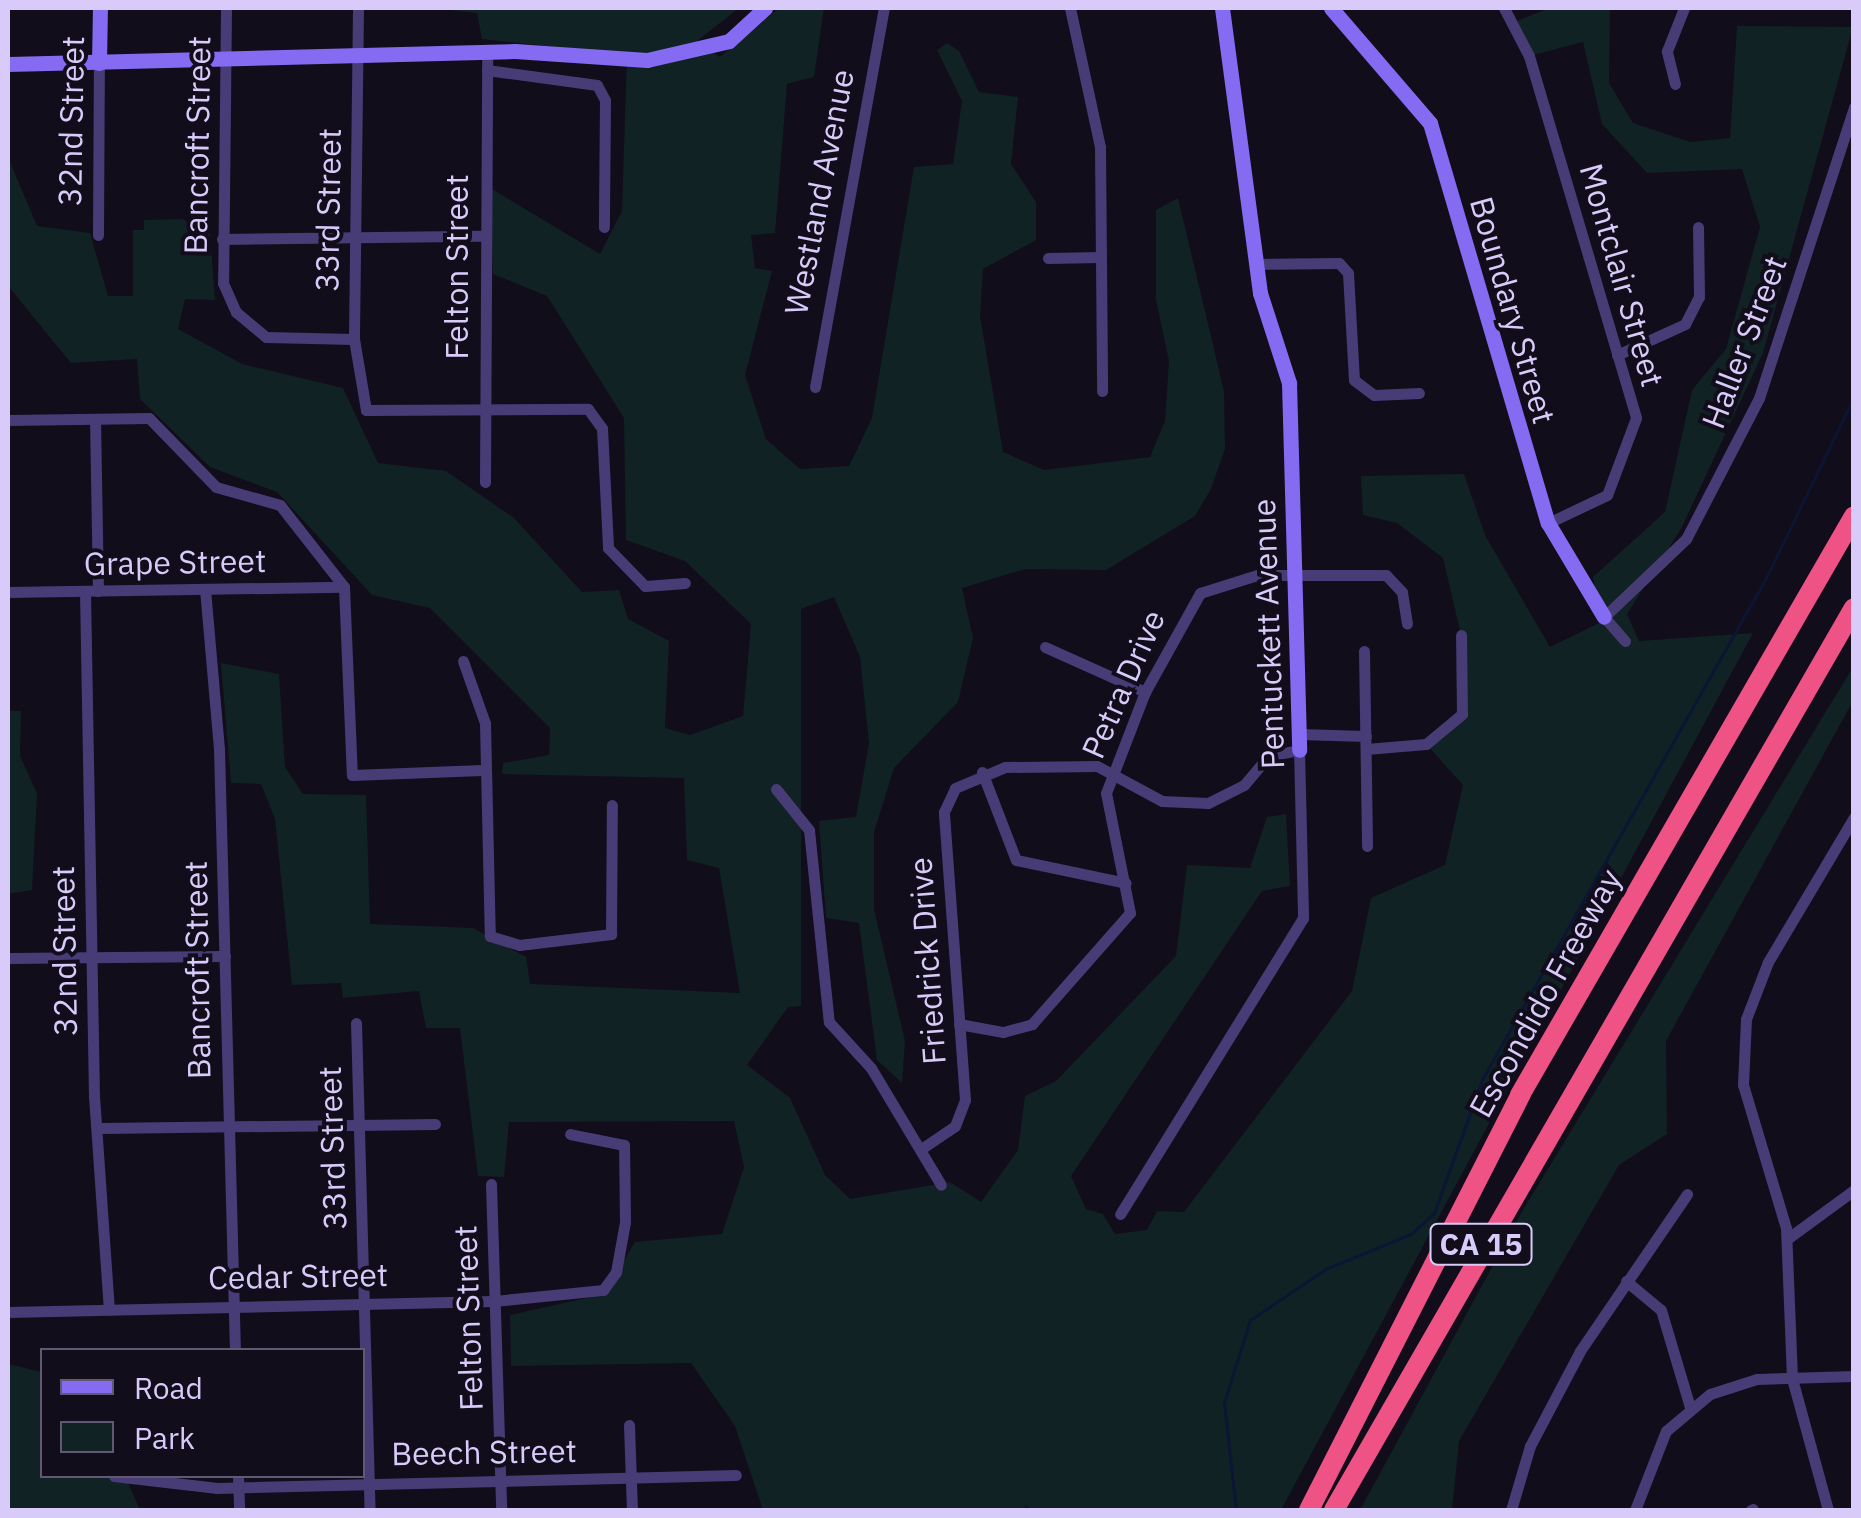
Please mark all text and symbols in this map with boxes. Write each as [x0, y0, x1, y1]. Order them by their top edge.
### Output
street label: 32nd Street [50, 35, 92, 207]
street label: Bancroft Street [176, 35, 218, 255]
street label: Westland Avenue [776, 66, 862, 318]
street label: 33rd Street [307, 128, 349, 292]
street label: Montclair Street [1572, 159, 1672, 391]
street label: Felton Street [437, 174, 475, 360]
street label: Boundary Street [1462, 192, 1564, 428]
street label: Haller Street [1694, 250, 1794, 434]
street label: Pentuckett Avenue [1244, 498, 1292, 770]
street label: Grape Street [83, 541, 267, 583]
street label: Petra Drive [1073, 604, 1173, 764]
street label: Friedrick Drive [901, 856, 953, 1066]
street label: Bancroft Street [176, 860, 218, 1080]
street label: Escondido Freeway [1461, 862, 1629, 1124]
street label: 32nd Street [43, 865, 85, 1037]
street label: 33rd Street [310, 1065, 354, 1231]
road number: CA 15 [1428, 1219, 1534, 1269]
street label: Felton Street [446, 1225, 490, 1411]
street label: Cedar Street [208, 1255, 388, 1297]
legend [40, 1348, 365, 1478]
text: Road [134, 1368, 203, 1407]
text: Park [134, 1418, 195, 1457]
street label: Beech Street [391, 1431, 577, 1473]

